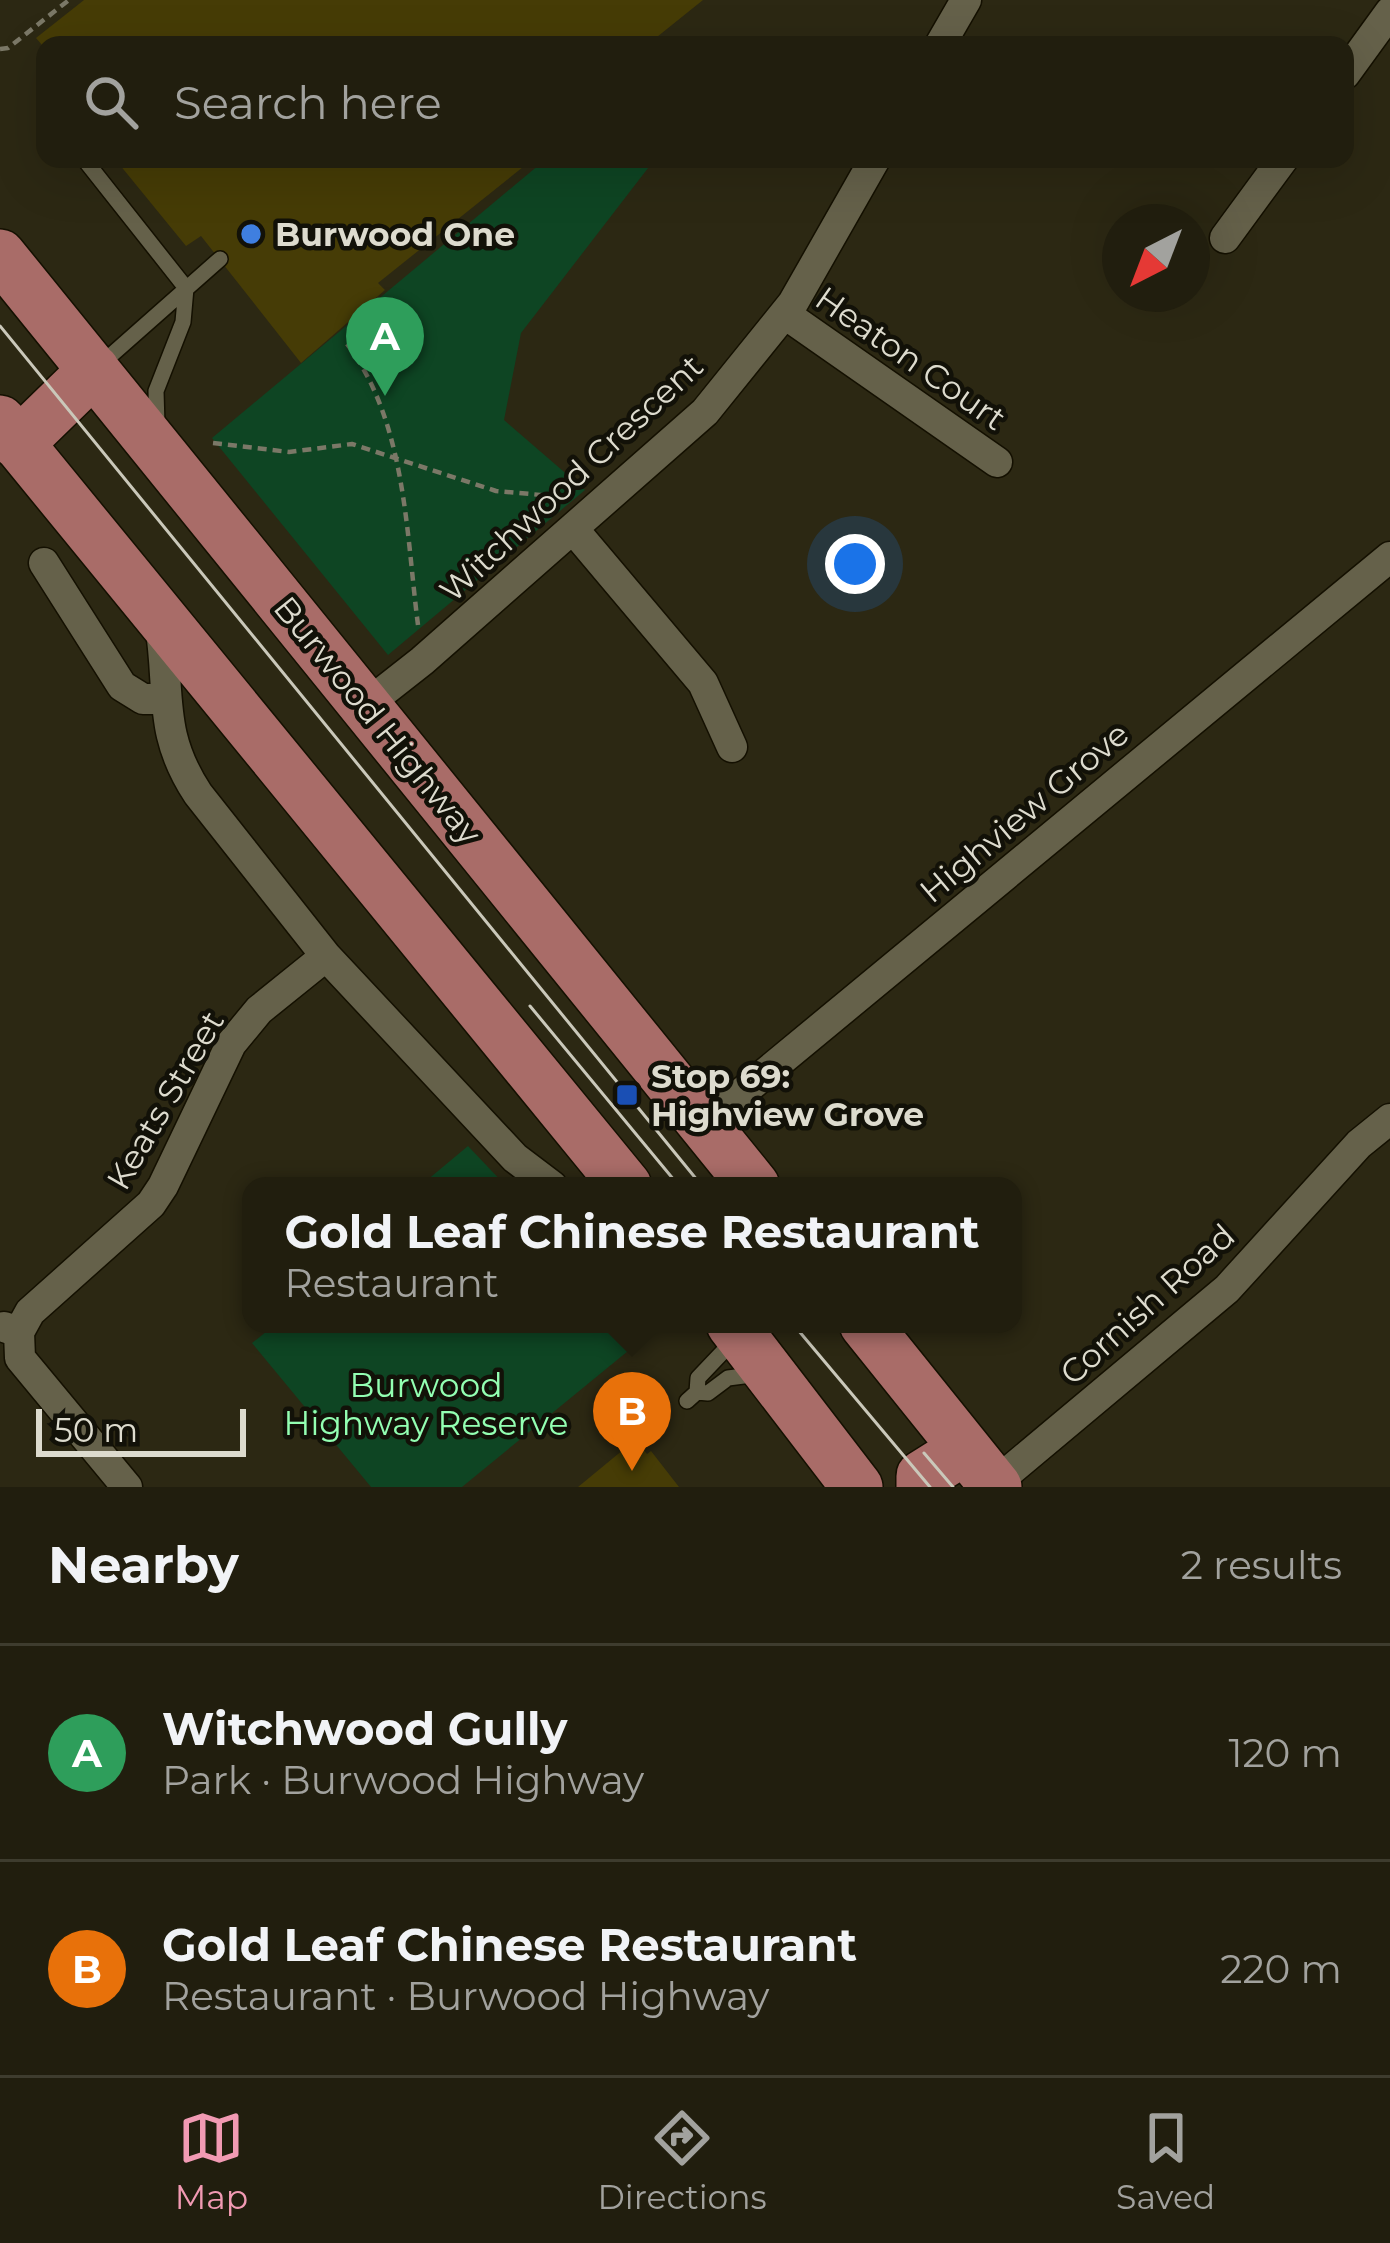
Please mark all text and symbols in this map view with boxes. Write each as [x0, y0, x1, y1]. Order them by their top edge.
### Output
search box [36, 36, 1354, 168]
icon: search [78, 69, 144, 135]
text: Search here [174, 75, 442, 130]
north arrow [1102, 204, 1210, 312]
place label: Burwood One [275, 214, 515, 254]
marker: Burwood One [238, 221, 264, 247]
street label: Heaton Court [808, 278, 1014, 438]
pin: A [346, 297, 424, 396]
street label: Witchwood Crescent [431, 346, 711, 610]
your location [825, 534, 885, 594]
street label: Burwood Highway [266, 588, 490, 852]
street label: Highview Grove [911, 713, 1137, 911]
street label: Keats Street [98, 1004, 232, 1196]
place label: Stop 69: Highview Grove [651, 1056, 924, 1134]
marker: Stop 69: Highview Grove [614, 1082, 640, 1108]
popup [242, 1177, 1022, 1333]
text: Gold Leaf Chinese Restaurant [284, 1204, 980, 1259]
street label: Cornish Road [1052, 1215, 1242, 1393]
text: Restaurant [284, 1259, 499, 1307]
park label: Burwood Highway Reserve [284, 1365, 568, 1443]
pin: B [593, 1372, 671, 1471]
scale bar [36, 1403, 246, 1456]
text: 50 m [54, 1410, 138, 1450]
text: Nearby [48, 1534, 239, 1596]
text: 2 results [1181, 1541, 1342, 1589]
text: Witchwood Gully [162, 1701, 567, 1756]
text: A [72, 1729, 102, 1777]
text: 120 m [1228, 1729, 1342, 1777]
text: Park · Burwood Highway [162, 1756, 644, 1804]
text: Gold Leaf Chinese Restaurant [162, 1917, 857, 1972]
text: B [72, 1945, 102, 1993]
text: 220 m [1220, 1945, 1342, 1993]
text: Restaurant · Burwood Highway [162, 1972, 769, 2020]
tab: Map [175, 2105, 248, 2217]
tab: Directions [598, 2105, 767, 2217]
tab: Saved [1116, 2105, 1215, 2217]

